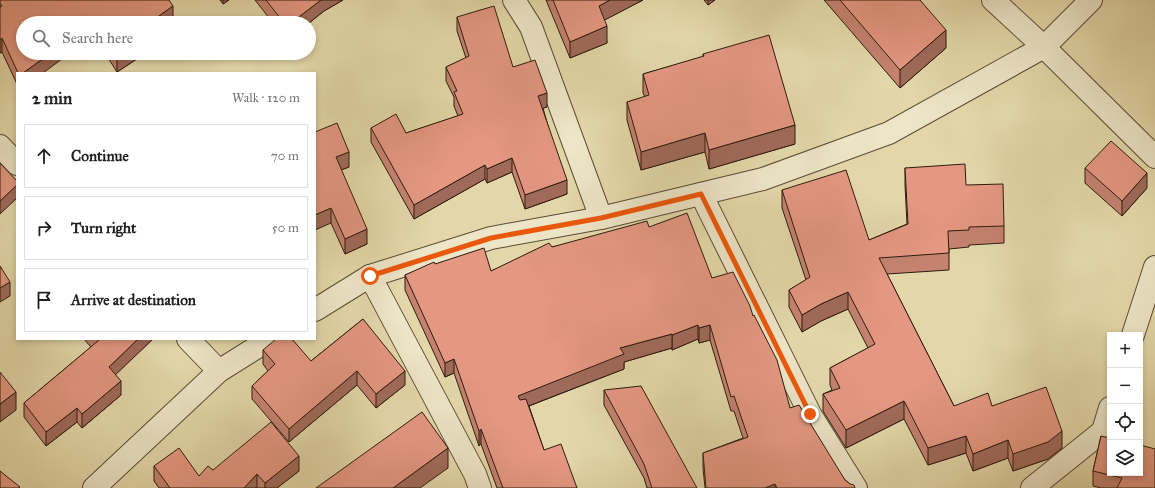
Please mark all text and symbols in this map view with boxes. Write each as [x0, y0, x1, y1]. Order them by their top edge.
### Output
search box [16, 16, 316, 60]
icon: search [30, 27, 52, 49]
text: Search here [62, 29, 133, 47]
text: 2 min [32, 88, 72, 109]
text: Walk · 120 m [232, 90, 300, 106]
icon: ahead [33, 145, 55, 167]
text: Continue [71, 147, 129, 165]
text: 70 m [271, 148, 299, 164]
icon: right [33, 217, 55, 239]
text: Turn right [71, 219, 136, 237]
text: 50 m [272, 220, 299, 236]
route start [361, 267, 379, 285]
icon: arrive [33, 289, 55, 311]
text: Arrive at destination [71, 291, 196, 309]
map controls [1107, 332, 1143, 476]
button: + [1107, 332, 1143, 368]
button: − [1107, 368, 1143, 404]
button: locate [1107, 404, 1143, 440]
route end [801, 405, 819, 423]
button: layers [1107, 440, 1143, 476]

